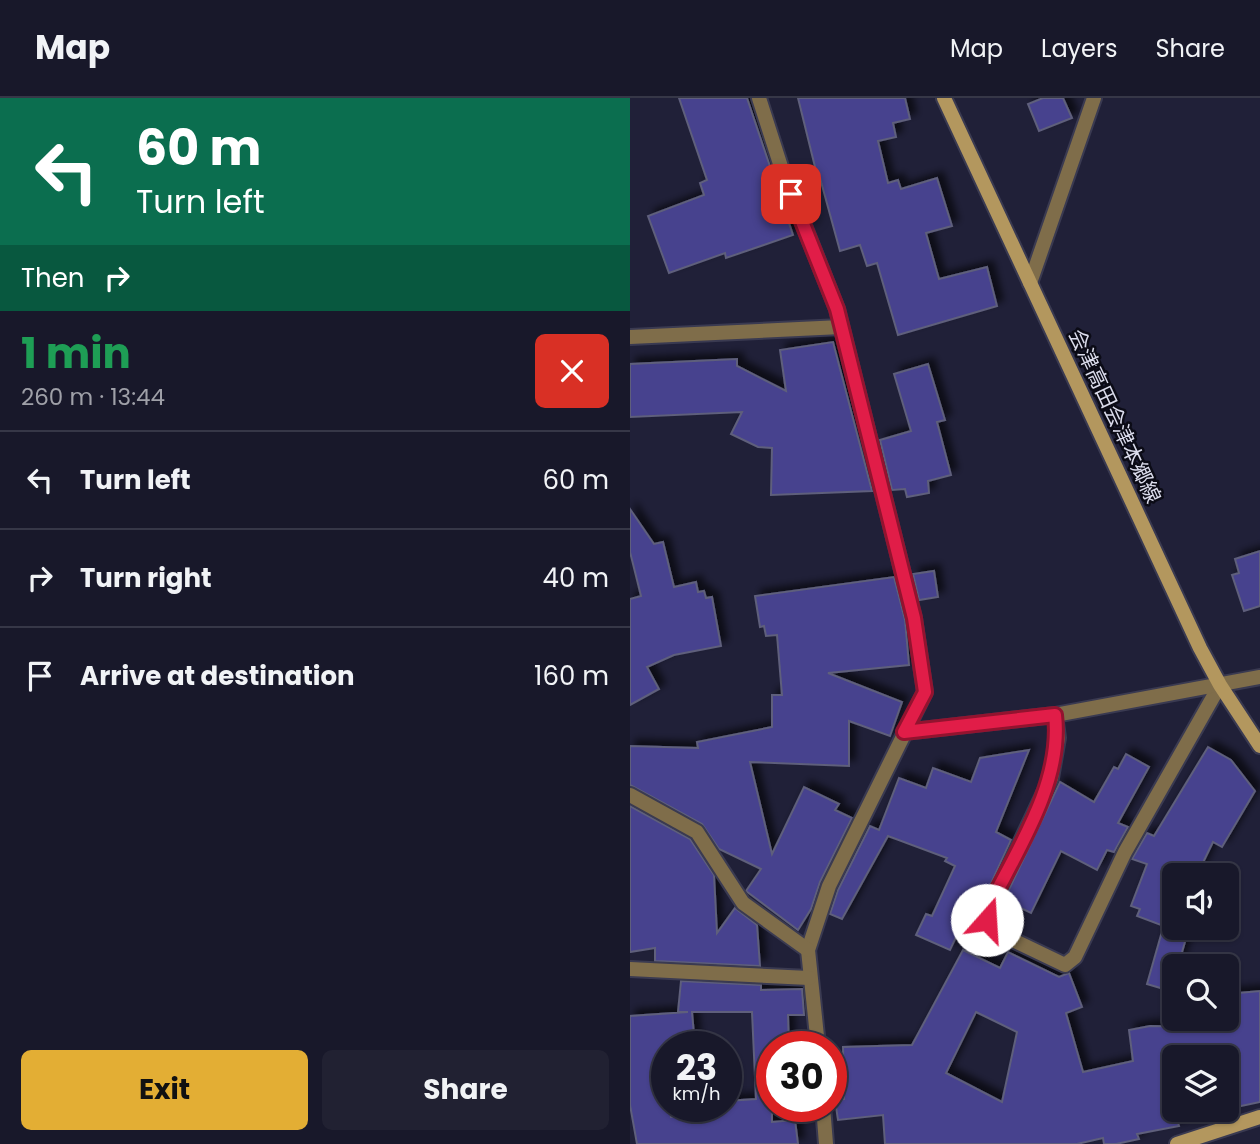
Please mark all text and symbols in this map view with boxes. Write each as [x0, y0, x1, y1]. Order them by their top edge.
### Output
text: Map [35, 24, 110, 71]
text: Map [950, 32, 1003, 65]
text: Layers [1041, 32, 1117, 65]
text: Share [1155, 32, 1225, 65]
text: 60 m [136, 114, 261, 182]
icon: left [21, 126, 112, 217]
pin [761, 164, 821, 224]
icon: arrive [772, 175, 810, 213]
text: Turn left [136, 179, 265, 224]
icon: right [98, 259, 136, 297]
text: Then [21, 260, 84, 296]
text: 1 min [21, 324, 131, 383]
street label: 会津高田会津本郷線 [1062, 324, 1168, 508]
button: close [535, 334, 609, 408]
text: 260 m · 13:44 [21, 381, 165, 413]
icon: left [21, 461, 59, 499]
text: Turn left [80, 462, 191, 498]
text: 60 m [542, 462, 609, 498]
icon: right [21, 559, 59, 597]
text: Turn right [80, 560, 212, 596]
text: 40 m [543, 560, 609, 596]
icon: arrive [21, 657, 59, 695]
text: Arrive at destination [80, 658, 355, 694]
text: 160 m [534, 658, 609, 694]
map controls [1162, 863, 1239, 1122]
button: sound [1162, 863, 1239, 940]
position arrow [950, 883, 1024, 957]
button: search [1162, 954, 1239, 1031]
speed limit sign: 30 [756, 1031, 847, 1122]
text: 23 [676, 1043, 717, 1092]
button: layers [1162, 1045, 1239, 1122]
button: Exit [21, 1050, 308, 1130]
button: Share [322, 1050, 609, 1130]
text: km/h [673, 1081, 720, 1106]

